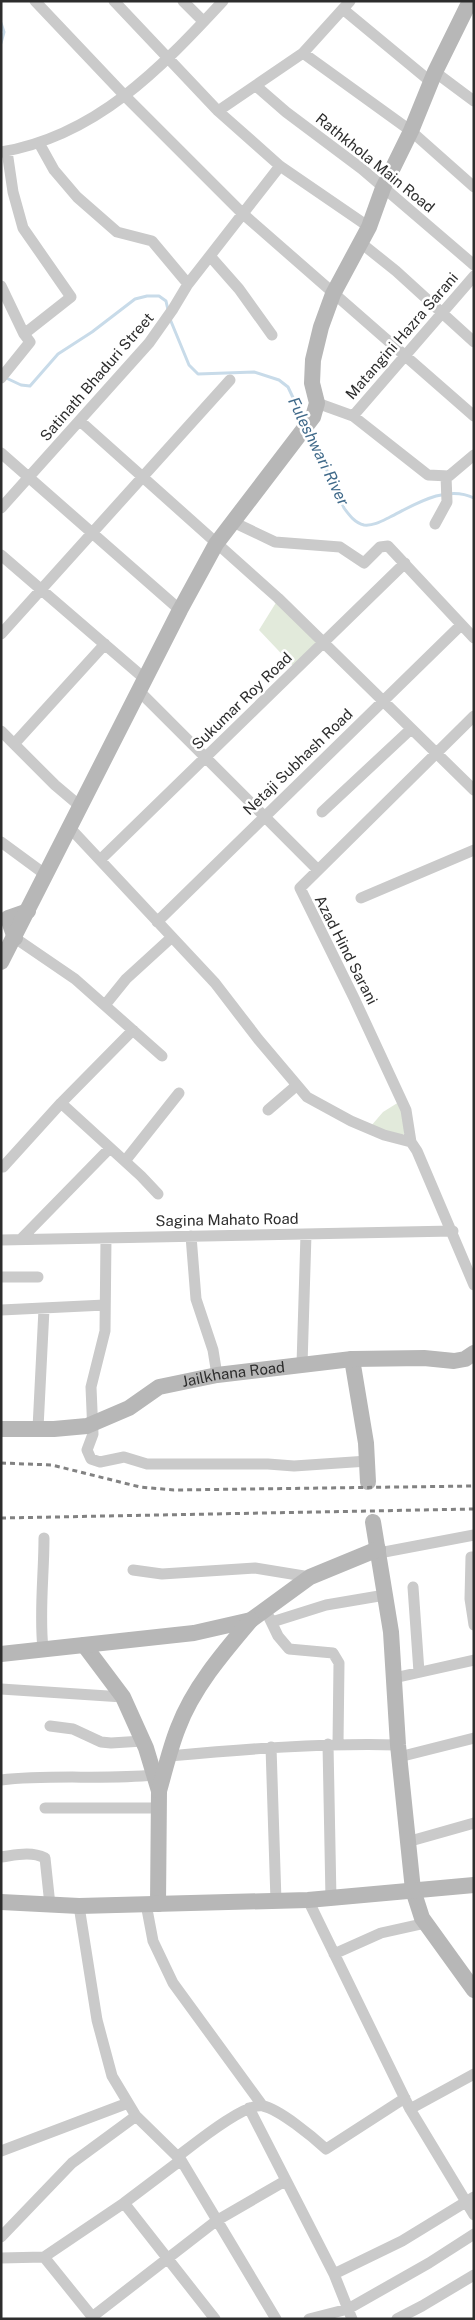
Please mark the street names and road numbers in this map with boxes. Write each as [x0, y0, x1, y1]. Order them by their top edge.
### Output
street label: Rathkhola Main Road [313, 110, 438, 216]
street label: Matangini Hazra Sarani [342, 269, 461, 402]
street label: Satinath Bhaduri Street [36, 309, 157, 444]
street label: Sukumar Roy Road [188, 649, 295, 753]
street label: Netaji Subhash Road [240, 705, 356, 818]
street label: Azad Hind Sarani [312, 892, 381, 1007]
street label: Sagina Mahato Road [155, 1210, 299, 1229]
street label: Jailkhana Road [180, 1358, 286, 1390]

